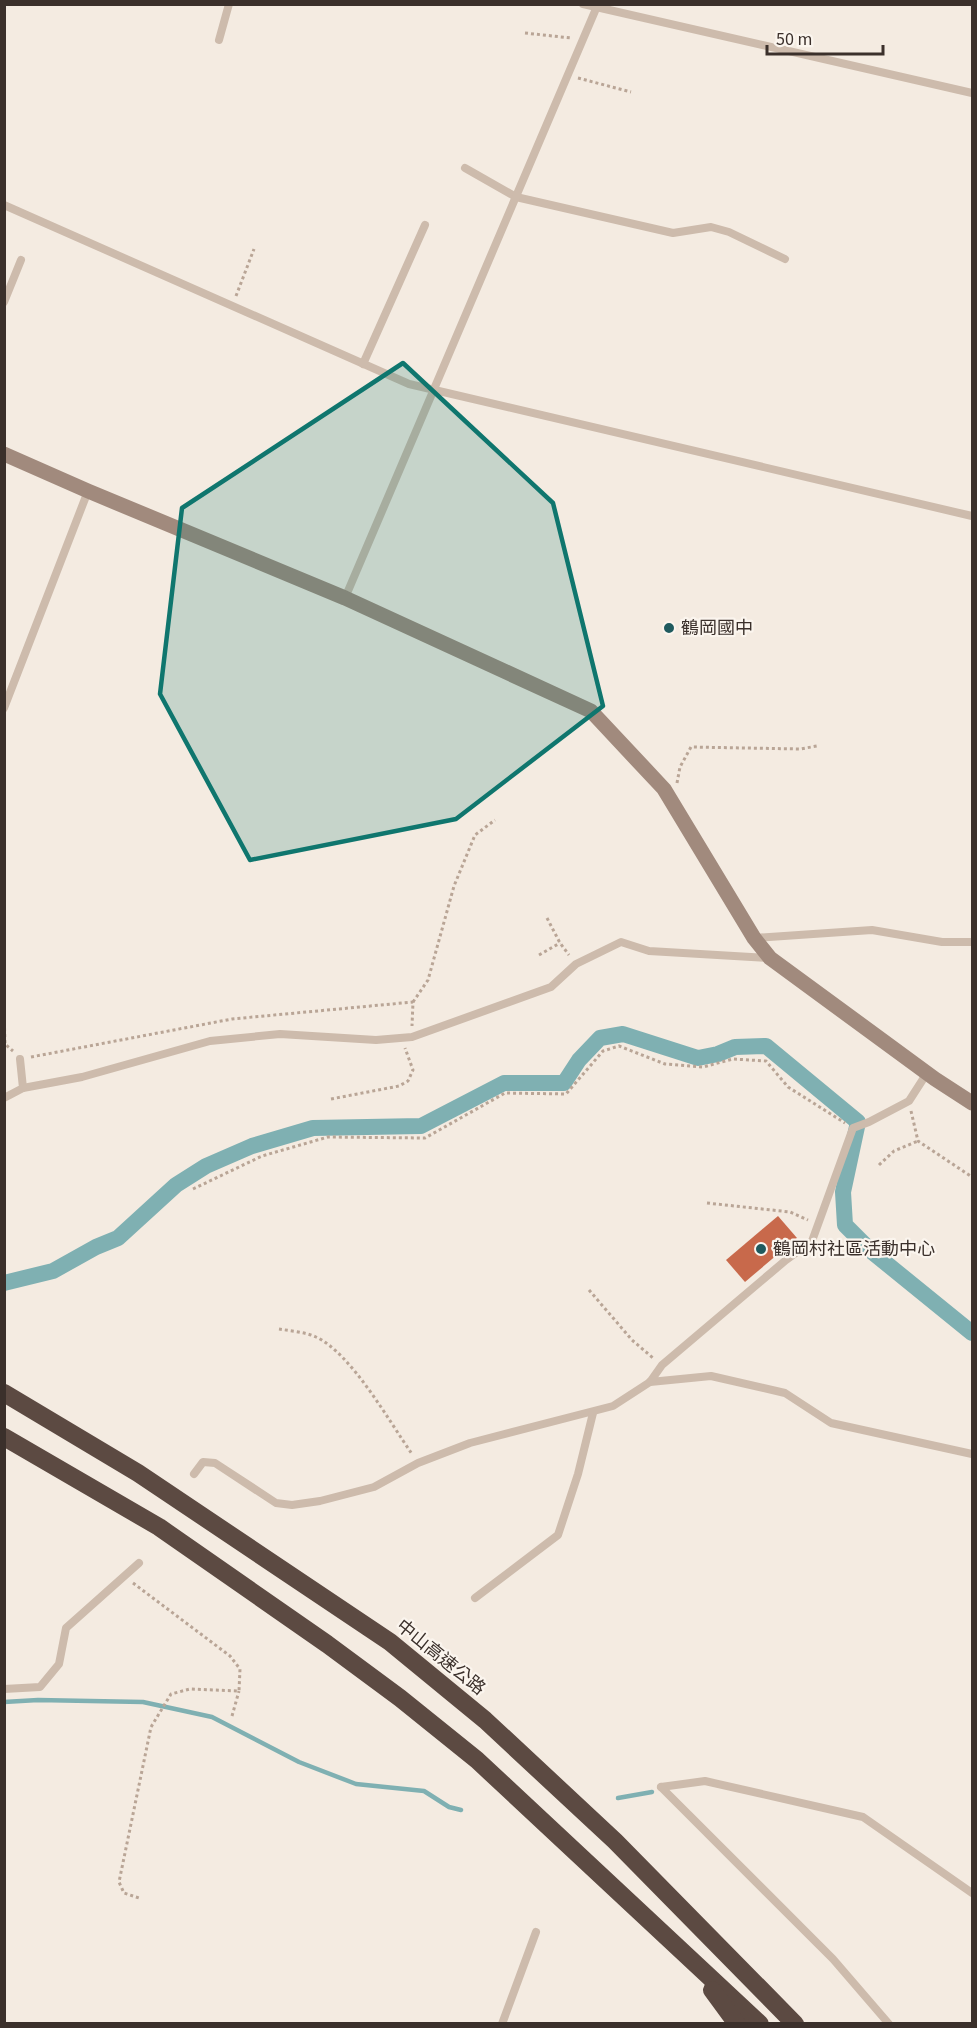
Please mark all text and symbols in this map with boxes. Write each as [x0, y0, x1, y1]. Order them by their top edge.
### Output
scale bar [767, 18, 882, 56]
text: 50 m [776, 27, 812, 52]
place label: 鶴岡國中 [681, 616, 753, 641]
marker: 鶴岡國中 [662, 621, 676, 635]
place label: 鶴岡村社區活動中心 [773, 1237, 935, 1262]
marker: 鶴岡村社區活動中心 [754, 1242, 768, 1256]
street label: 中山高速公路 [391, 1614, 491, 1701]

